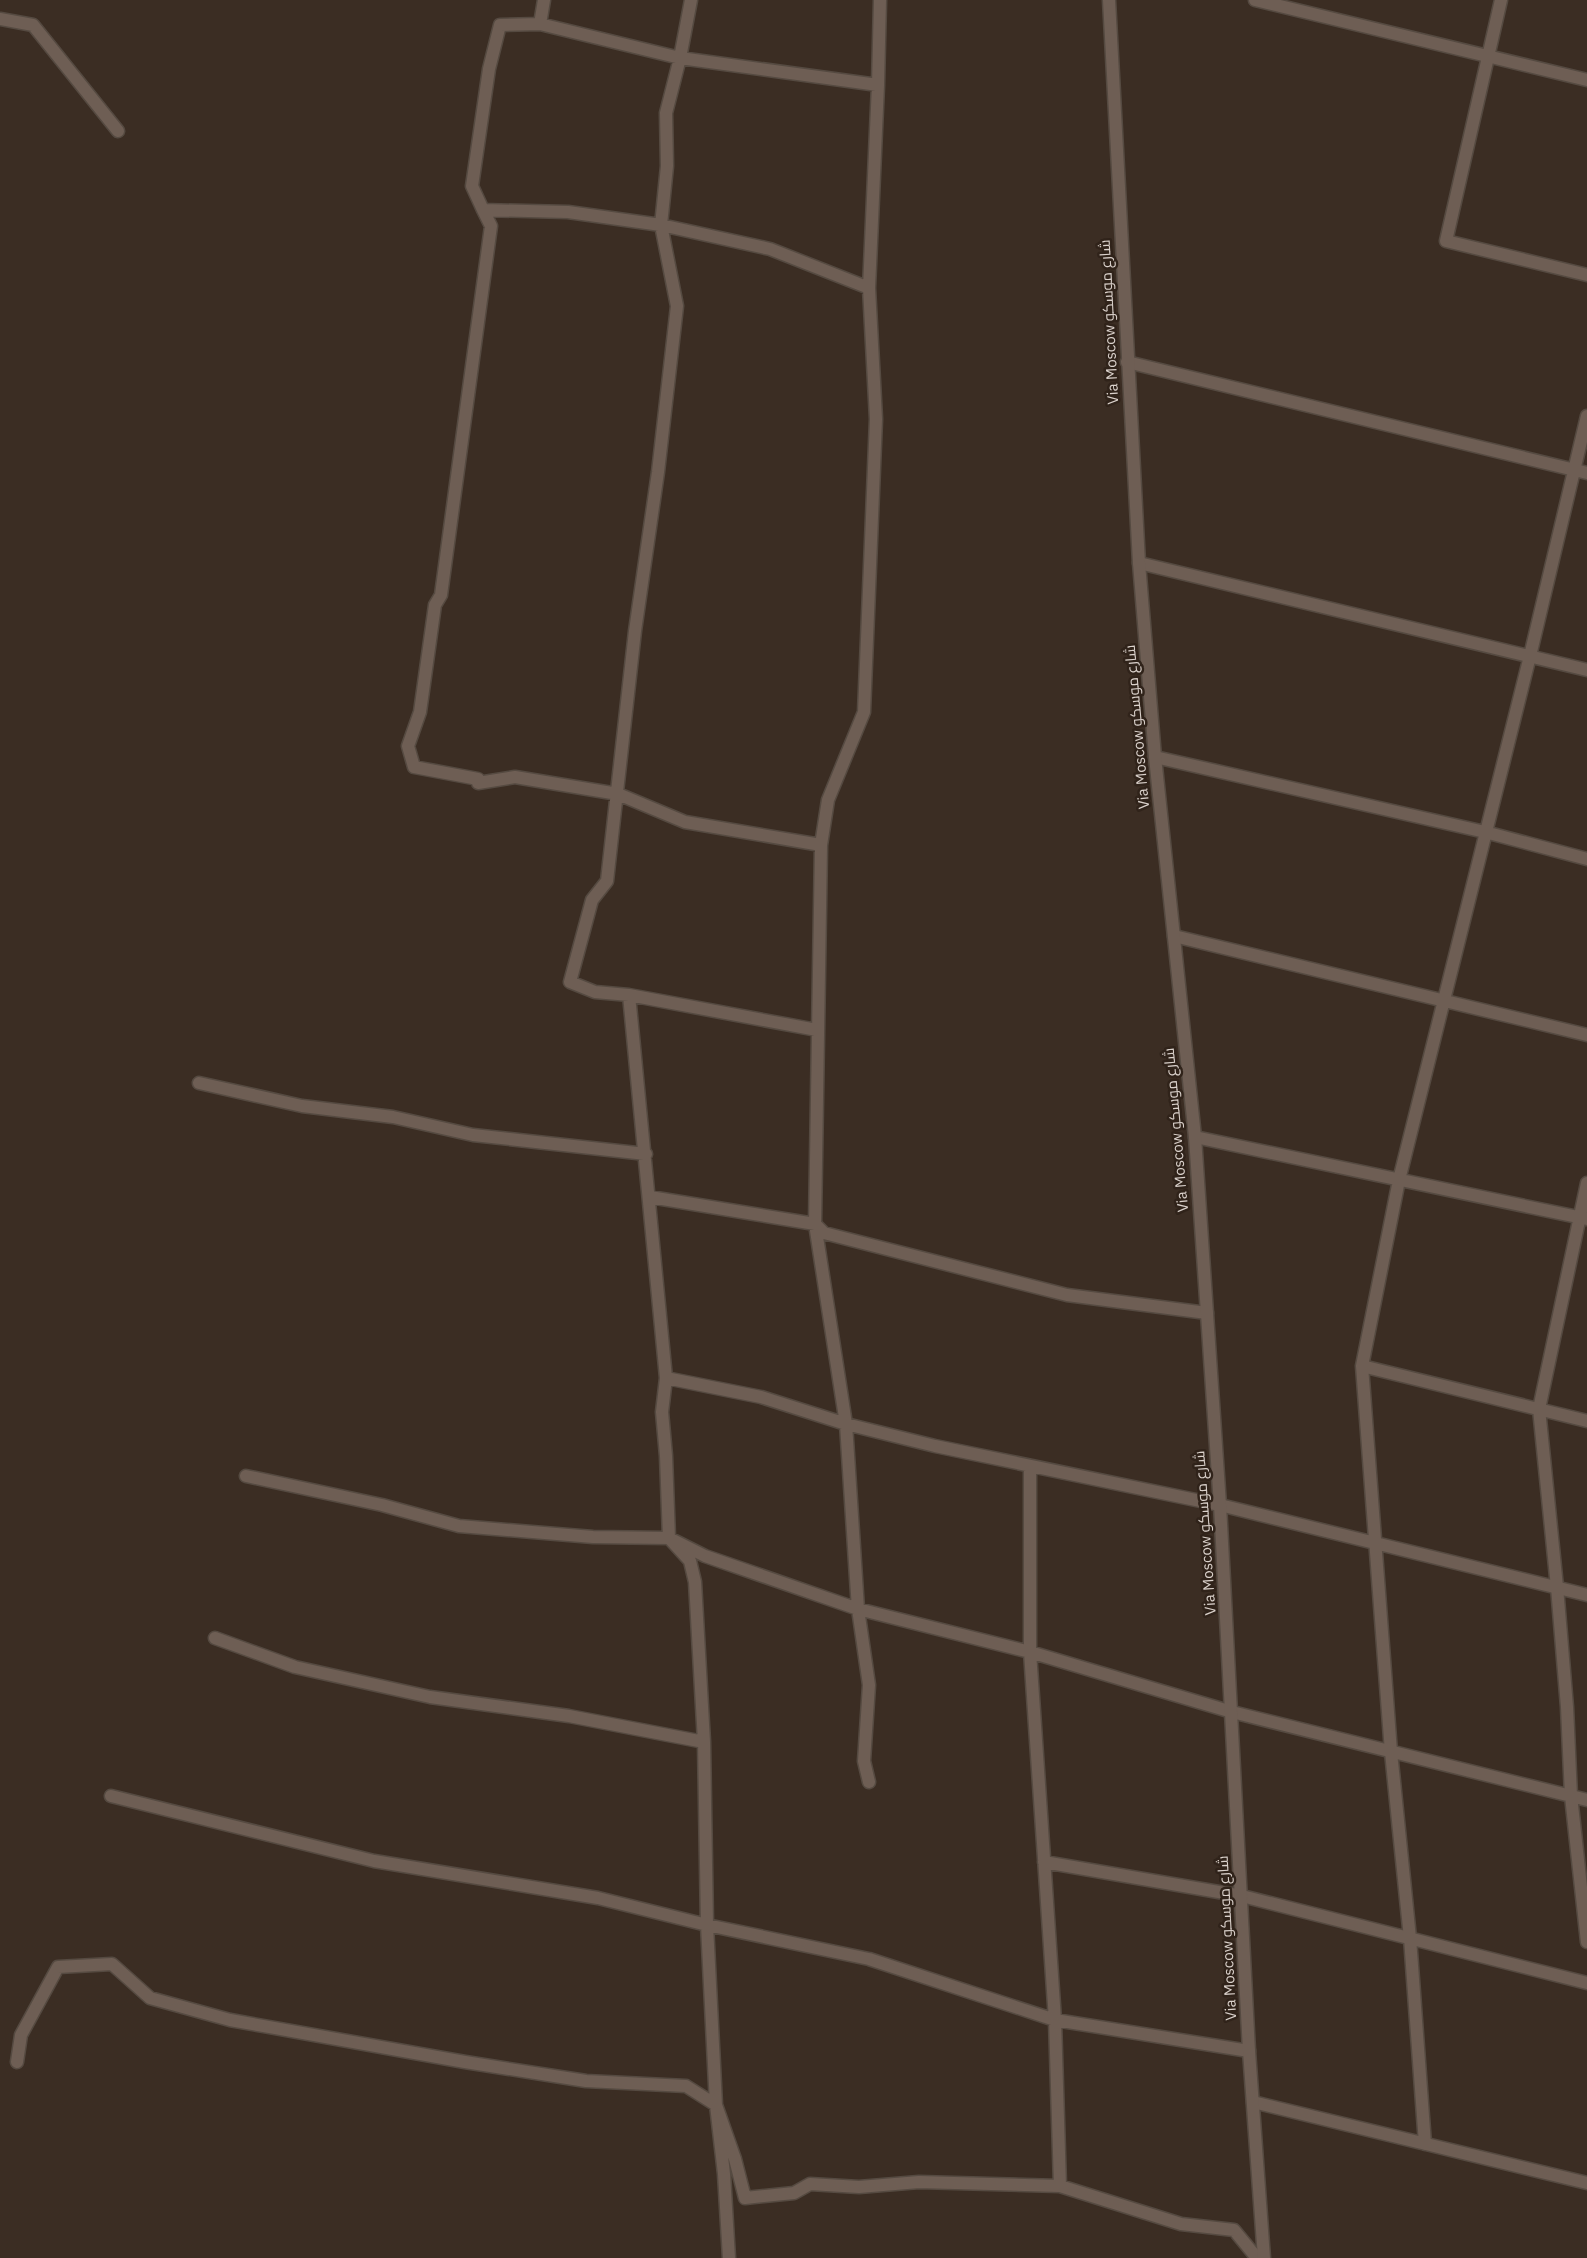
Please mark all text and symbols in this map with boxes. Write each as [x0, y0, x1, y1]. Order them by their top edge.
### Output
street label: Via Moscow شارع موسكو [1095, 239, 1124, 405]
street label: Via Moscow شارع موسكو [1120, 644, 1155, 810]
street label: Via Moscow شارع موسكو [1159, 1047, 1194, 1213]
street label: Via Moscow شارع موسكو [1189, 1450, 1222, 1616]
street label: Via Moscow شارع موسكو [1213, 1855, 1242, 2021]

